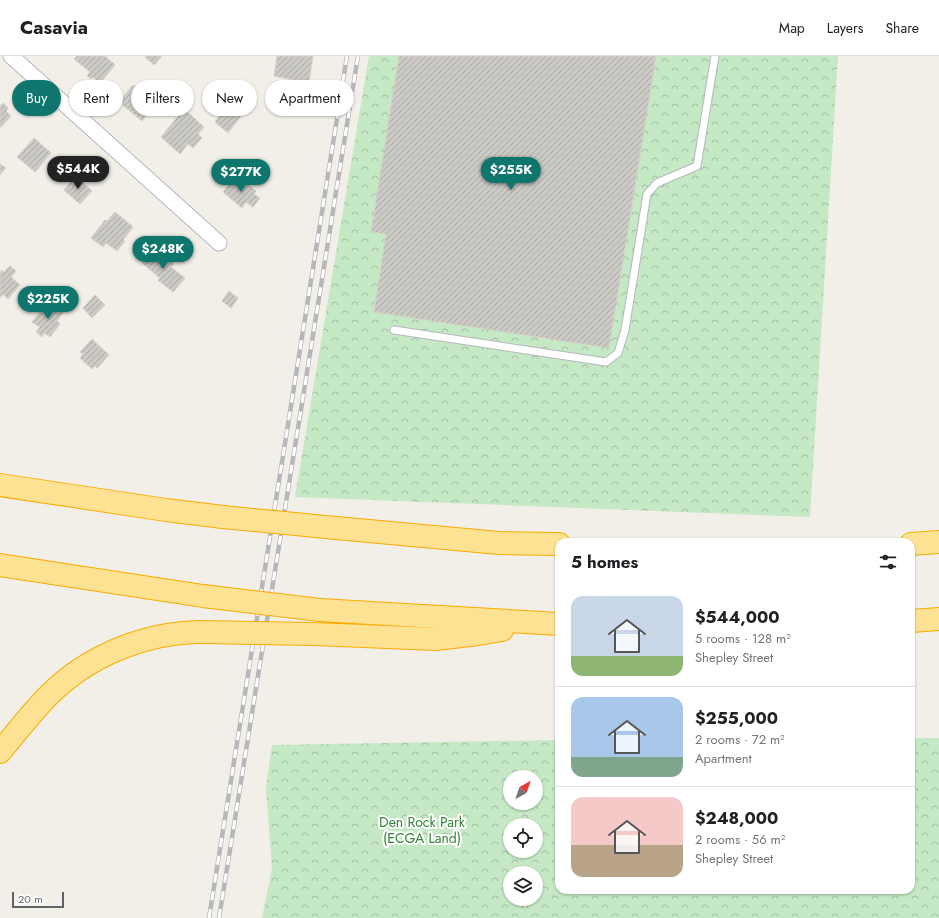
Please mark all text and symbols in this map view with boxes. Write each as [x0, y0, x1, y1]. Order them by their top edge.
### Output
text: Casavia [20, 14, 88, 41]
text: Map [779, 18, 805, 38]
text: Layers [827, 18, 863, 38]
text: Share [885, 18, 919, 38]
chip: Buy [12, 80, 61, 116]
chip: Rent [69, 80, 123, 116]
chip: Filters [131, 80, 194, 116]
chip: New [202, 80, 257, 116]
chip: Apartment [265, 80, 354, 116]
pin: $544K [50, 156, 106, 190]
pin: $255K [483, 157, 539, 191]
text: $544K [56, 159, 100, 178]
pin: $277K [213, 159, 269, 193]
text: $255K [490, 160, 532, 179]
text: $277K [220, 162, 262, 181]
pin: $248K [135, 236, 191, 270]
text: $248K [142, 239, 184, 258]
pin: $225K [20, 286, 76, 320]
text: $225K [27, 289, 69, 308]
text: 5 homes [571, 550, 638, 574]
icon: filters [877, 551, 899, 573]
text: $544,000 [695, 605, 780, 629]
icon: home [603, 612, 651, 660]
text: 5 rooms · 128 m² [695, 629, 791, 648]
text: Shepley Street [695, 648, 773, 667]
text: $255,000 [695, 706, 778, 730]
icon: home [603, 713, 651, 761]
text: 2 rooms · 72 m² [695, 730, 785, 749]
text: Apartment [695, 749, 752, 768]
north arrow [503, 770, 543, 810]
map controls [503, 770, 543, 906]
text: $248,000 [695, 806, 778, 830]
park label: Den Rock Park (ECGA Land) [379, 812, 466, 848]
icon: home [603, 813, 651, 861]
button: locate [503, 818, 543, 858]
text: 2 rooms · 56 m² [695, 830, 785, 849]
text: Shepley Street [695, 849, 773, 868]
button: layers [503, 866, 543, 906]
scale bar [12, 890, 64, 909]
text: 20 m [18, 891, 43, 907]

